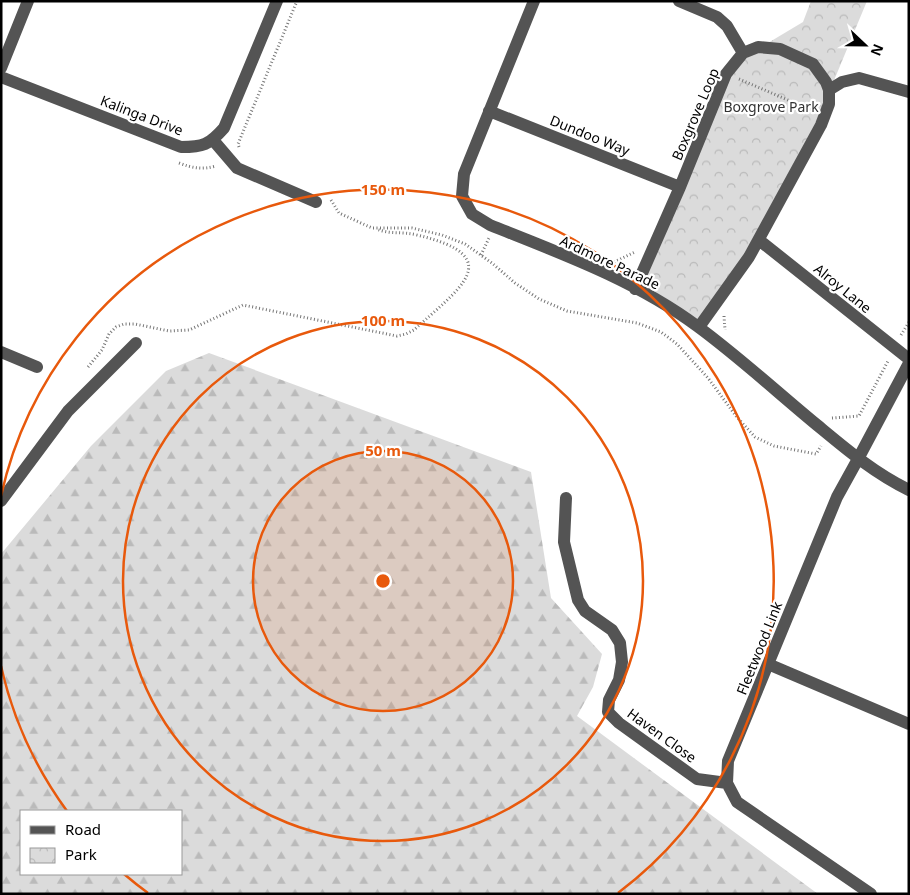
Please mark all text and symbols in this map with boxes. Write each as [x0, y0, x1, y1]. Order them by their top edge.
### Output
north arrow [840, 20, 890, 70]
text: N [867, 41, 888, 59]
street label: Boxgrove Loop [667, 65, 723, 163]
street label: Kalinga Drive [98, 91, 186, 140]
park label: Boxgrove Park [723, 97, 819, 116]
street label: Dundoo Way [547, 110, 634, 160]
text: 150 m [361, 179, 405, 199]
street label: Ardmore Parade [557, 231, 663, 293]
street label: Alroy Lane [810, 259, 876, 317]
text: 100 m [361, 310, 405, 330]
text: 50 m [365, 440, 401, 460]
centre of rings [374, 572, 392, 590]
street label: Fleetwood Link [732, 598, 787, 697]
street label: Haven Close [624, 703, 700, 767]
legend [20, 810, 182, 875]
text: Road [65, 819, 101, 839]
text: Park [65, 844, 97, 864]

